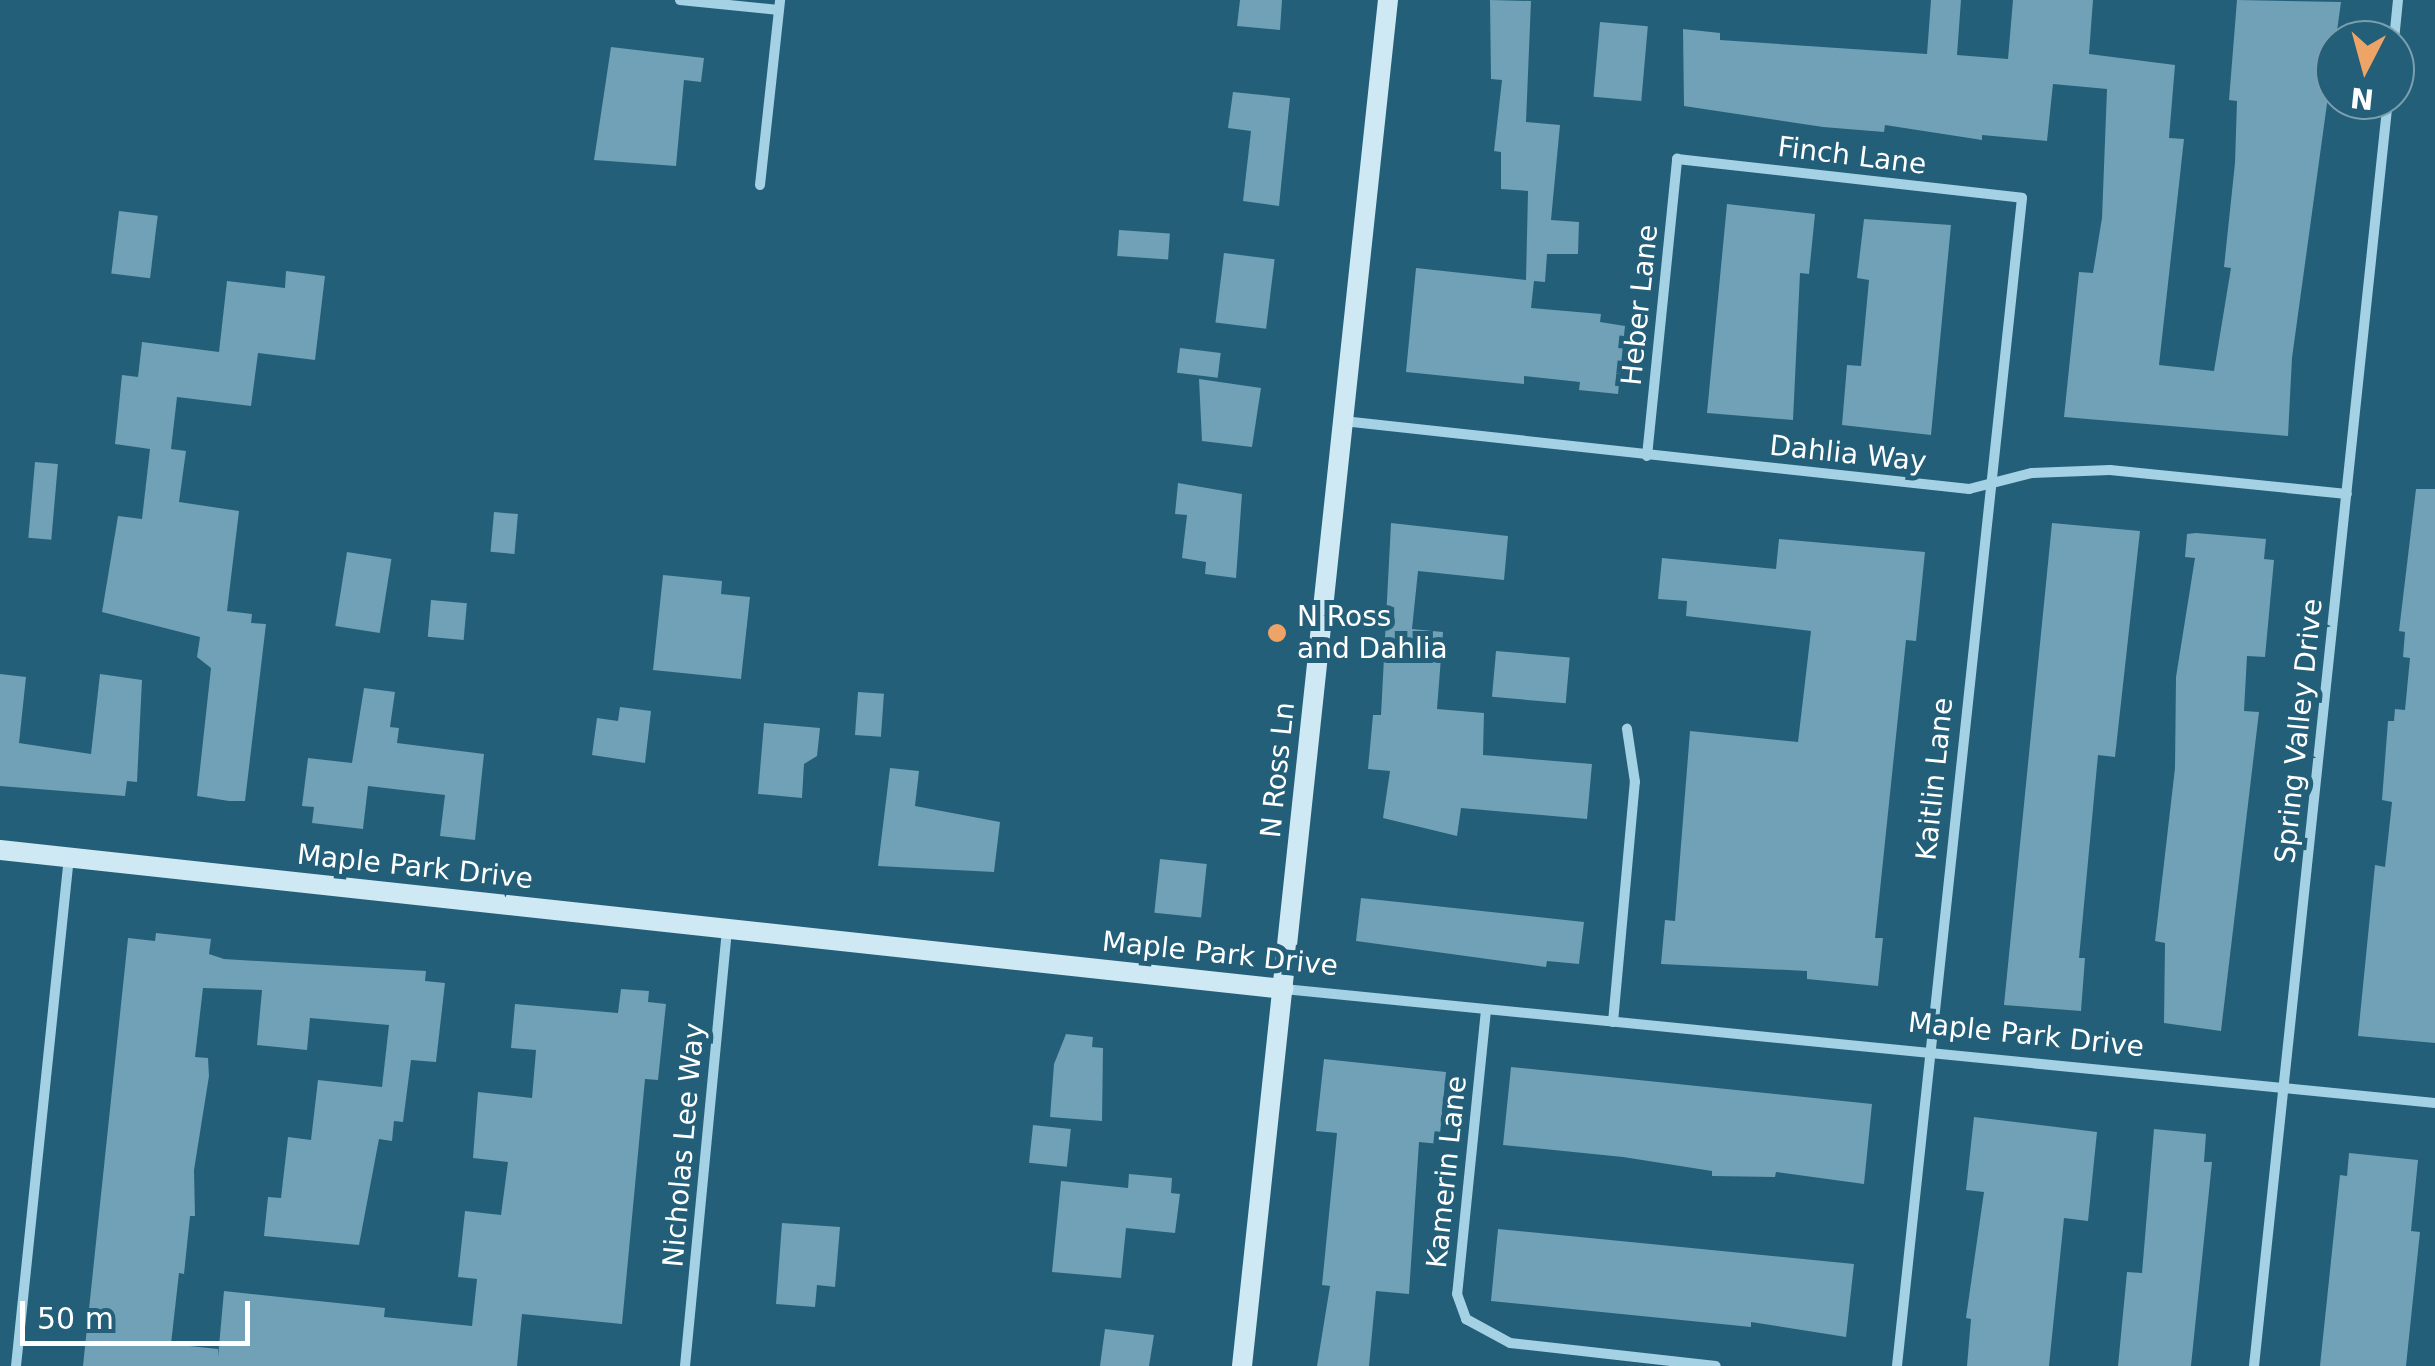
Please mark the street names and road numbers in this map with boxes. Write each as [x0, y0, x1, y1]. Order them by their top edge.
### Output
street label: Finch Lane [1776, 130, 1928, 182]
street label: Heber Lane [1615, 223, 1665, 387]
street label: Dahlia Way [1768, 429, 1928, 479]
street label: Spring Valley Drive [2268, 597, 2330, 865]
street label: Kaitlin Lane [1910, 696, 1960, 862]
street label: N Ross Ln [1254, 700, 1302, 840]
street label: Maple Park Drive [295, 838, 535, 896]
street label: Maple Park Drive [1100, 925, 1340, 983]
street label: Maple Park Drive [1906, 1006, 2146, 1064]
street label: Nicholas Lee Way [657, 1021, 711, 1269]
street label: Kamerin Lane [1420, 1074, 1474, 1270]

